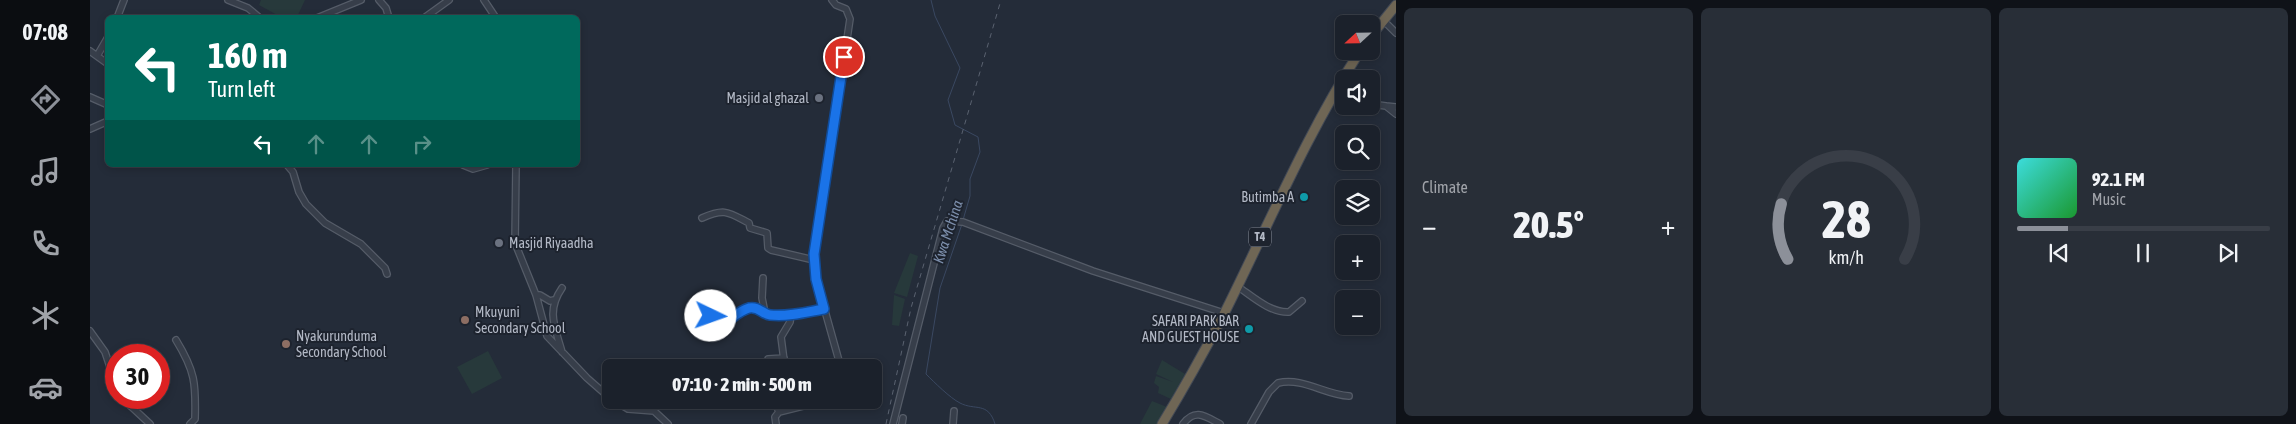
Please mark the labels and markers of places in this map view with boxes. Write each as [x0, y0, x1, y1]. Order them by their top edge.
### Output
pin [823, 36, 865, 78]
place label: Masjid al ghazal [726, 90, 809, 106]
marker: Masjid al ghazal [813, 92, 825, 104]
place label: Butimba A [1241, 189, 1294, 205]
marker: Butimba A [1298, 191, 1310, 203]
place label: Masjid Riyaadha [509, 235, 594, 251]
marker: Masjid Riyaadha [493, 237, 505, 249]
place label: Mkuyuni Secondary School [475, 304, 566, 336]
place label: SAFARI PARK BAR AND GUEST HOUSE [1142, 313, 1239, 345]
marker: Mkuyuni Secondary School [459, 314, 471, 326]
marker: SAFARI PARK BAR AND GUEST HOUSE [1243, 323, 1255, 335]
place label: Nyakurunduma Secondary School [296, 328, 387, 360]
marker: Nyakurunduma Secondary School [280, 338, 292, 350]

